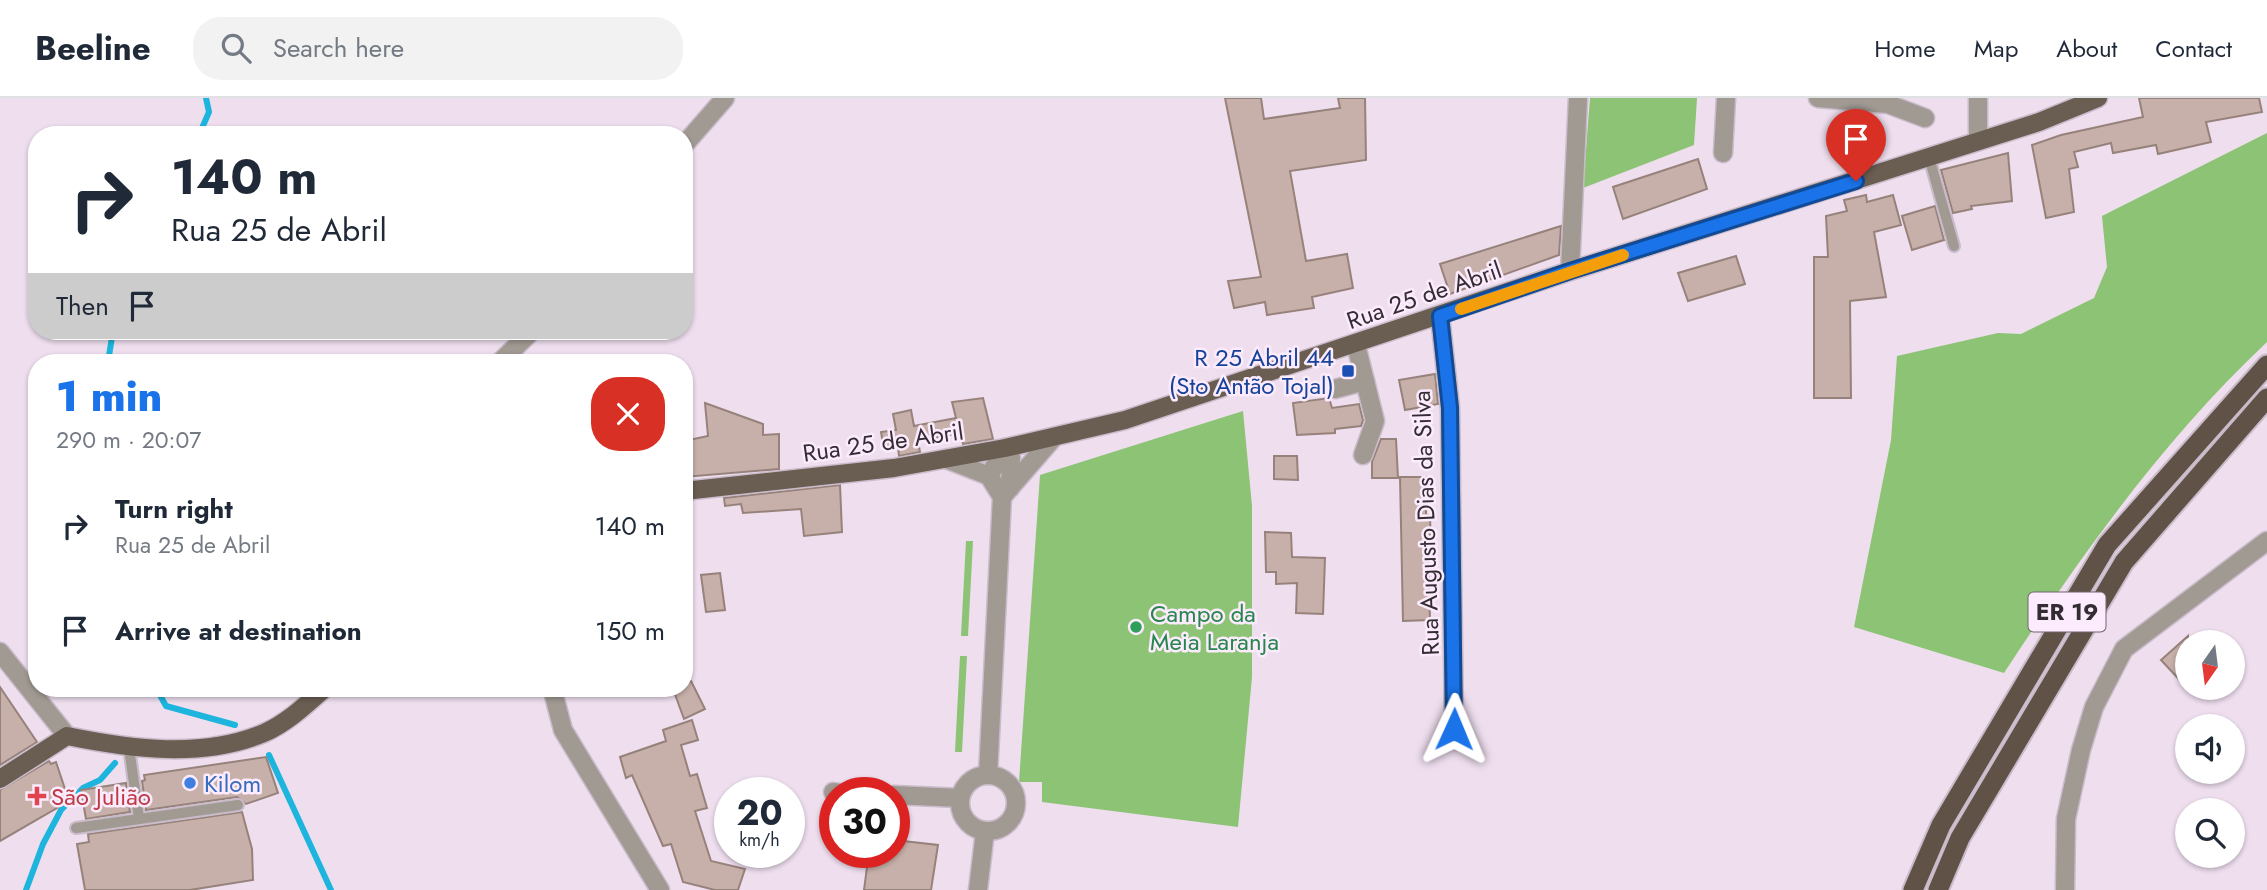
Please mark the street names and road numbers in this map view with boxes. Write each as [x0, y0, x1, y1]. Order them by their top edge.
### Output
street label: Rua 25 de Abril [1342, 252, 1506, 338]
street label: Rua Augusto Dias da Silva [1404, 390, 1448, 656]
street label: Rua 25 de Abril [800, 413, 966, 471]
road number: ER 19 [2028, 592, 2106, 632]

